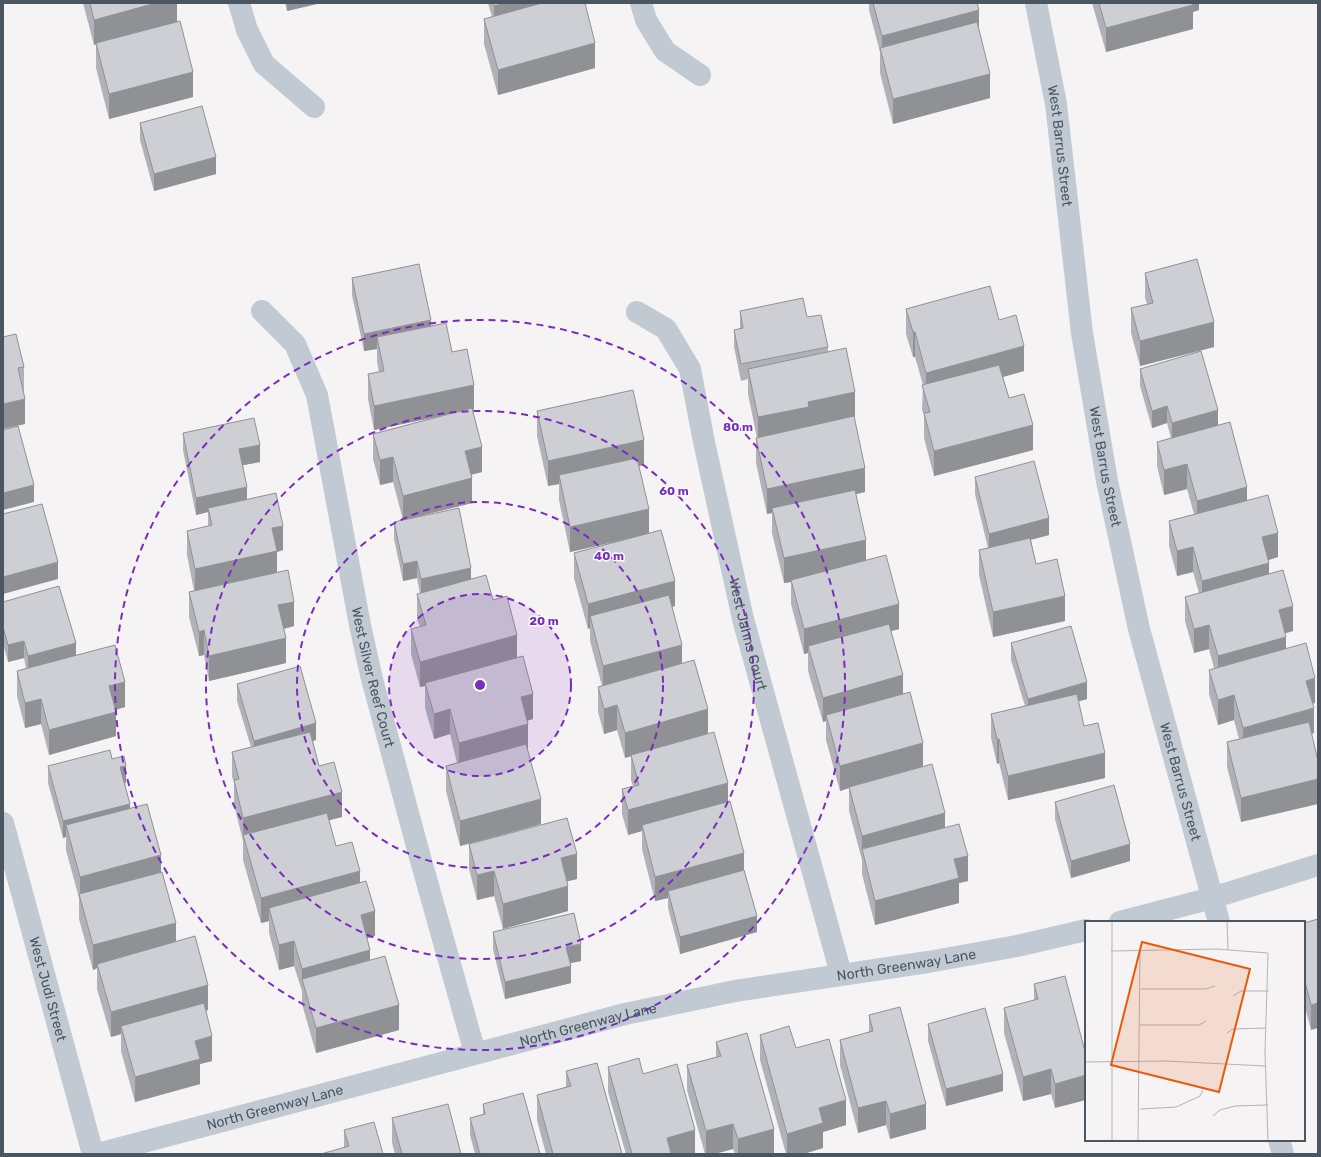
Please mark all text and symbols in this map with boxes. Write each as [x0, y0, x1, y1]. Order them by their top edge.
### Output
street label: West Barrus Street [1044, 84, 1076, 208]
street label: West Barrus Street [1086, 405, 1125, 529]
text: 80 m [723, 420, 753, 434]
text: 60 m [659, 484, 689, 498]
text: 40 m [594, 549, 624, 563]
street label: West Jahns Court [726, 577, 771, 693]
street label: West Silver Reef Court [348, 606, 399, 750]
text: 20 m [529, 614, 559, 628]
centre of rings [473, 678, 487, 692]
street label: West Barrus Street [1156, 720, 1205, 843]
inset map [1085, 921, 1305, 1141]
street label: West Judi Street [26, 935, 71, 1044]
street label: North Greenway Lane [836, 945, 977, 984]
street label: North Greenway Lane [518, 999, 658, 1050]
street label: North Greenway Lane [205, 1081, 345, 1133]

